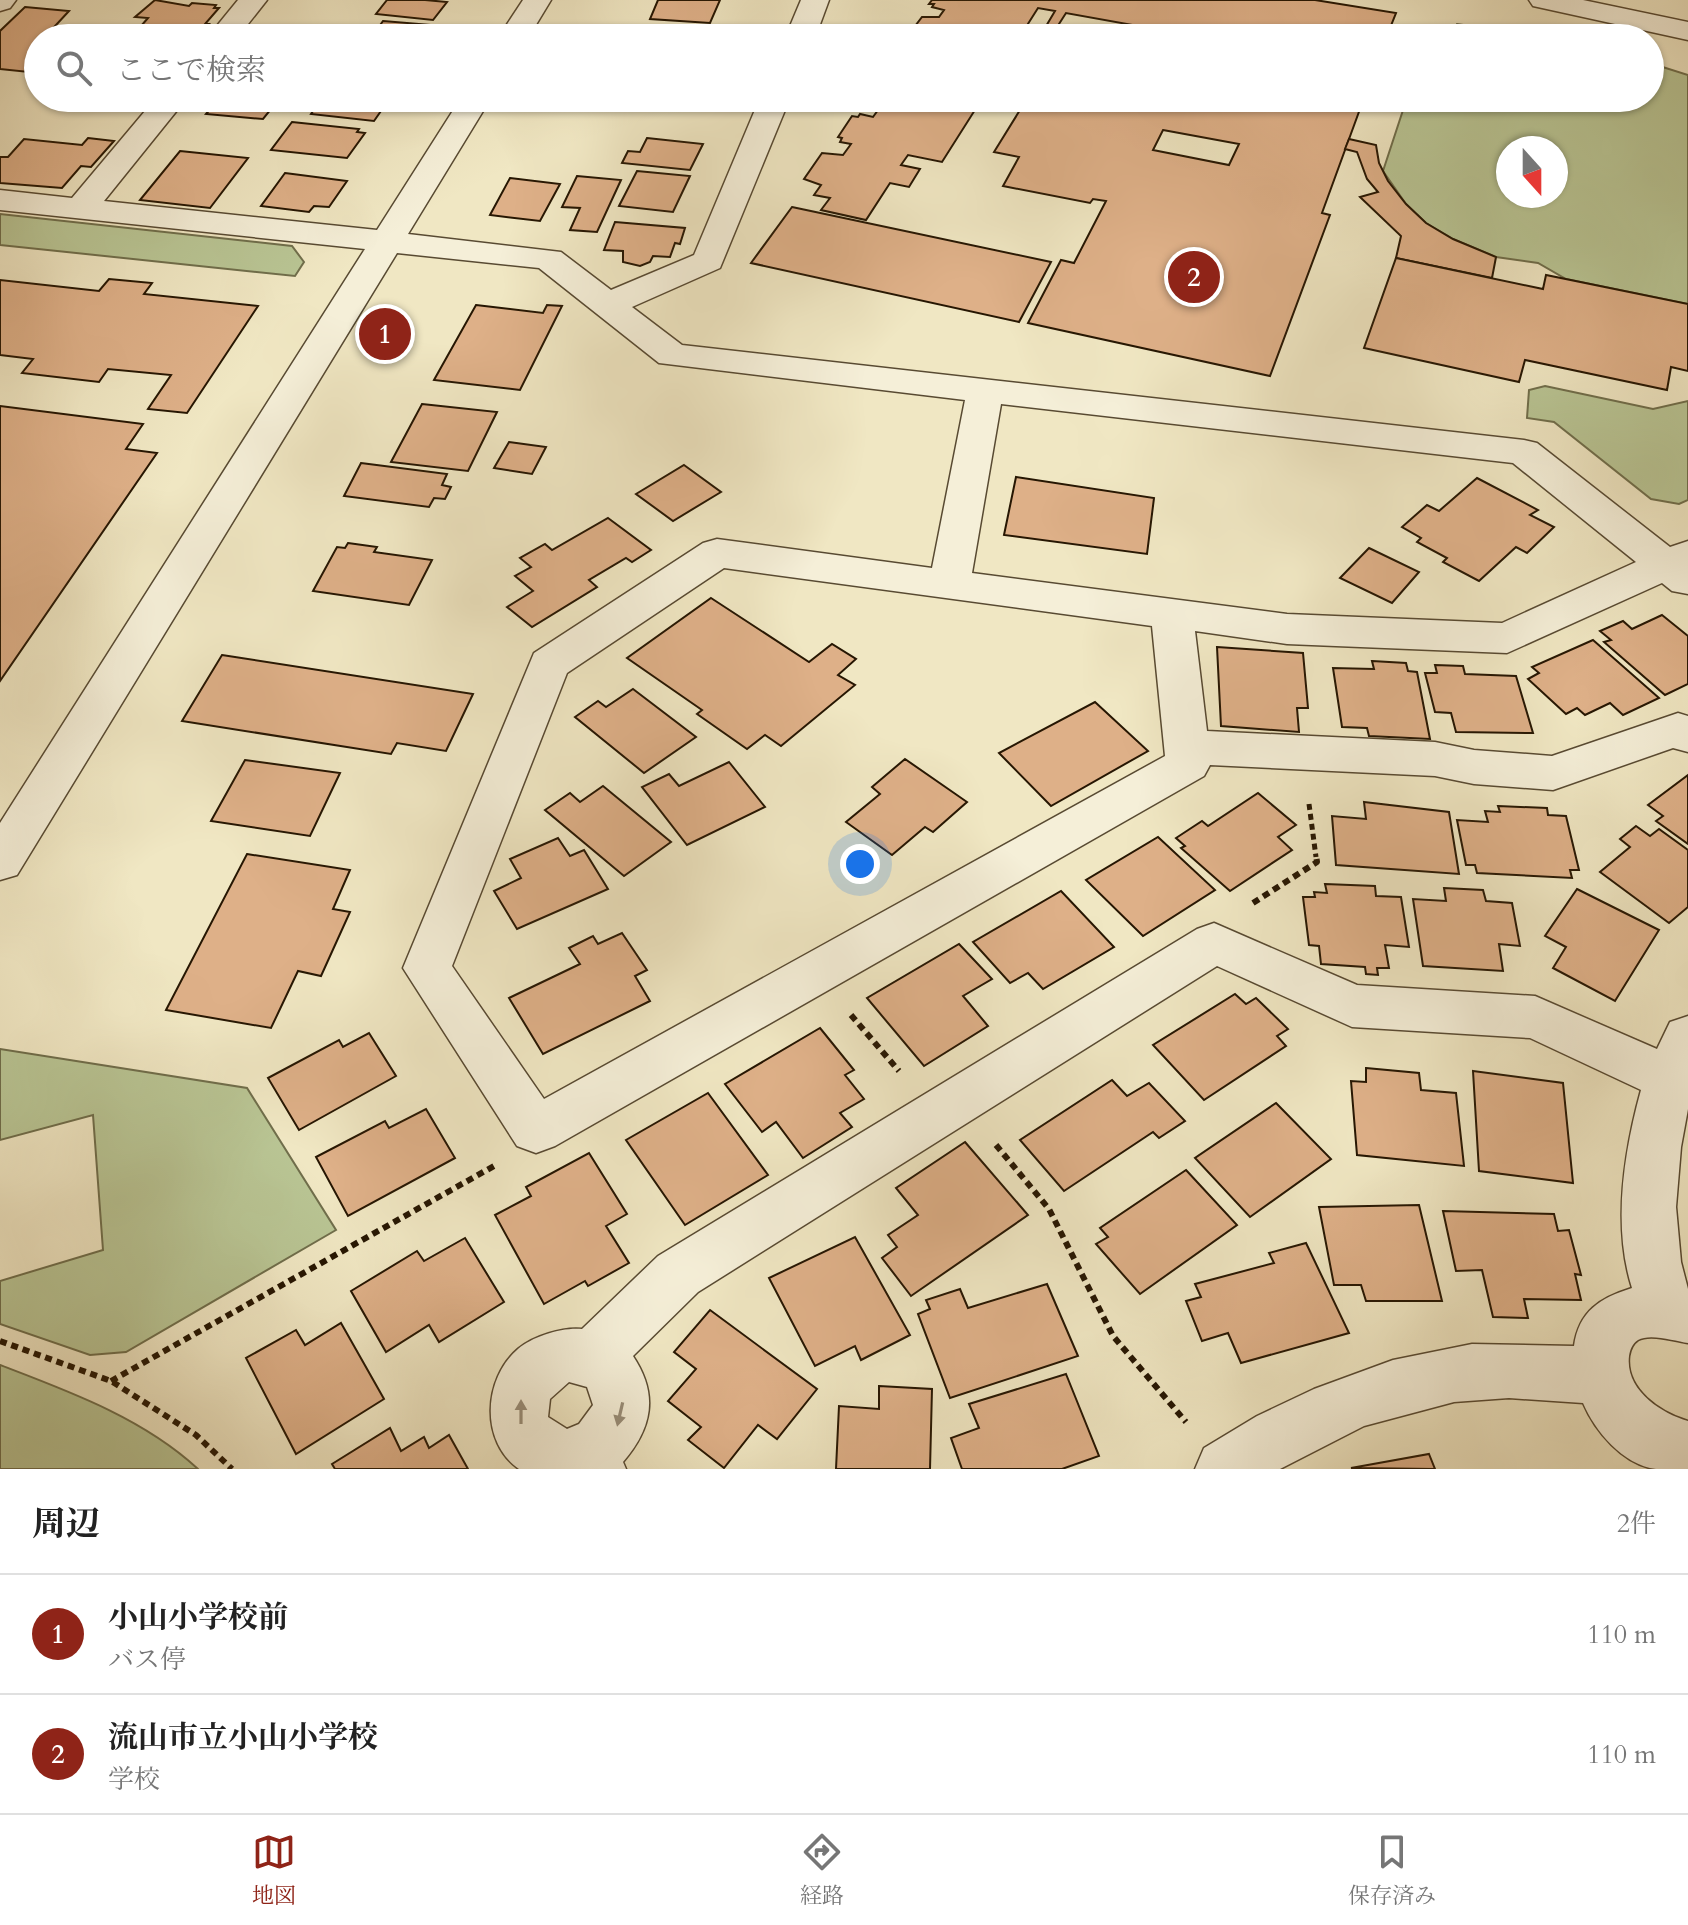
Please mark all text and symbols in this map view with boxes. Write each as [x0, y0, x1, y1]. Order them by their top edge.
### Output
search box [24, 24, 1664, 112]
icon: search [52, 46, 96, 90]
text: ここで検索 [116, 50, 266, 91]
north arrow [1496, 136, 1568, 208]
pin: 2 [1168, 247, 1220, 307]
pin: 1 [359, 304, 411, 364]
your location [840, 844, 880, 884]
one-way arrow [515, 1399, 527, 1424]
one-way arrow [613, 1402, 625, 1427]
text: 周辺 [32, 1501, 100, 1547]
text: 2件 [1617, 1506, 1656, 1541]
text: 小山小学校前 [108, 1597, 288, 1638]
text: 1 [51, 1617, 65, 1652]
text: 110 m [1587, 1617, 1656, 1652]
text: バス停 [108, 1642, 186, 1677]
text: 流山市立小山小学校 [108, 1717, 378, 1758]
text: 2 [51, 1737, 65, 1772]
text: 110 m [1587, 1737, 1656, 1772]
text: 学校 [108, 1762, 160, 1797]
tab: 地図 [252, 1830, 296, 1911]
tab: 経路 [800, 1830, 844, 1911]
tab: 保存済み [1348, 1830, 1436, 1911]

